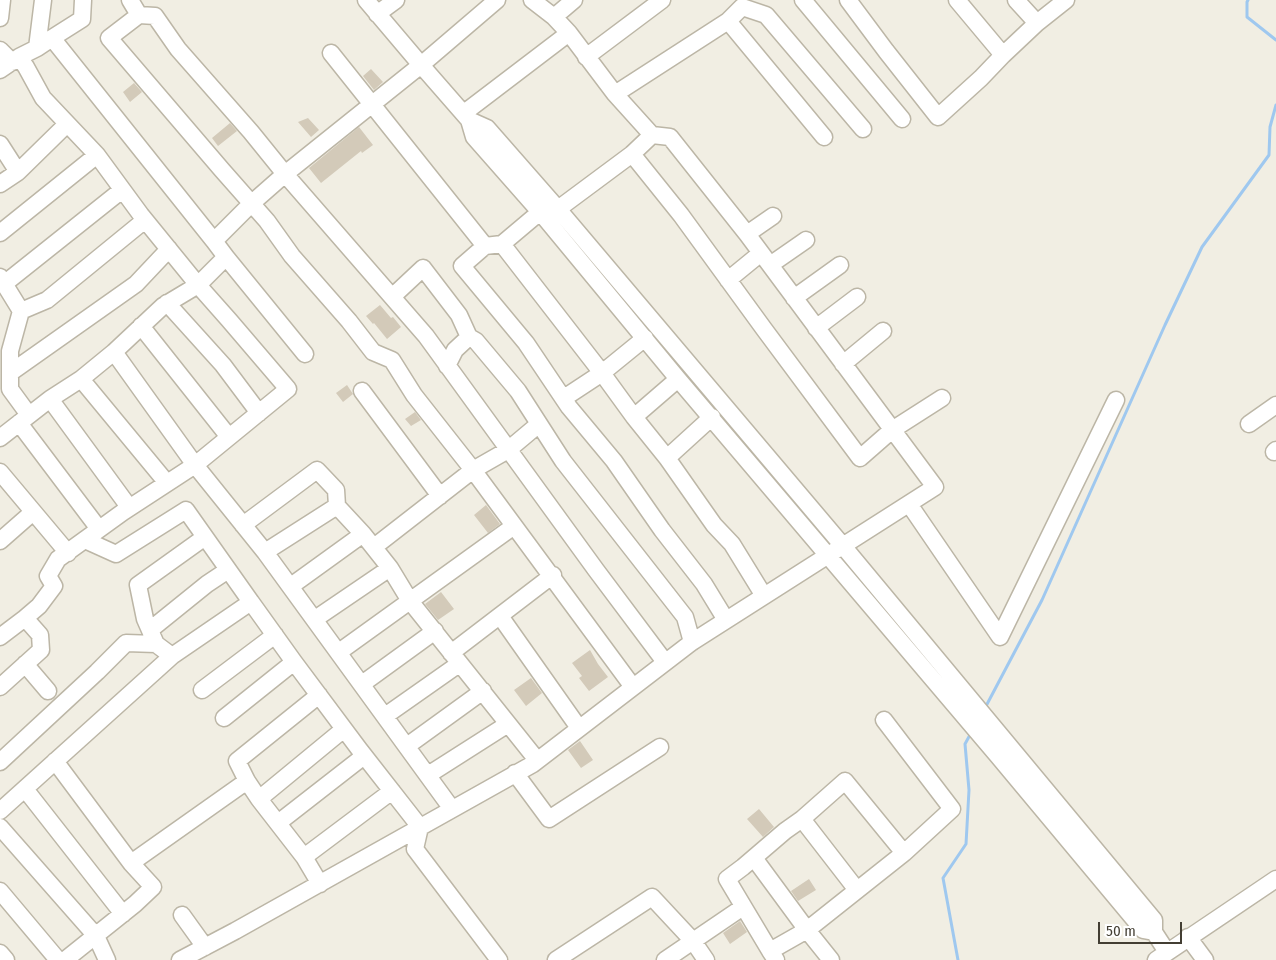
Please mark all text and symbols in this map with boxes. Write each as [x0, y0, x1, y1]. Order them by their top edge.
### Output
scale bar [1101, 912, 1185, 944]
text: 50 m [1106, 922, 1136, 940]

